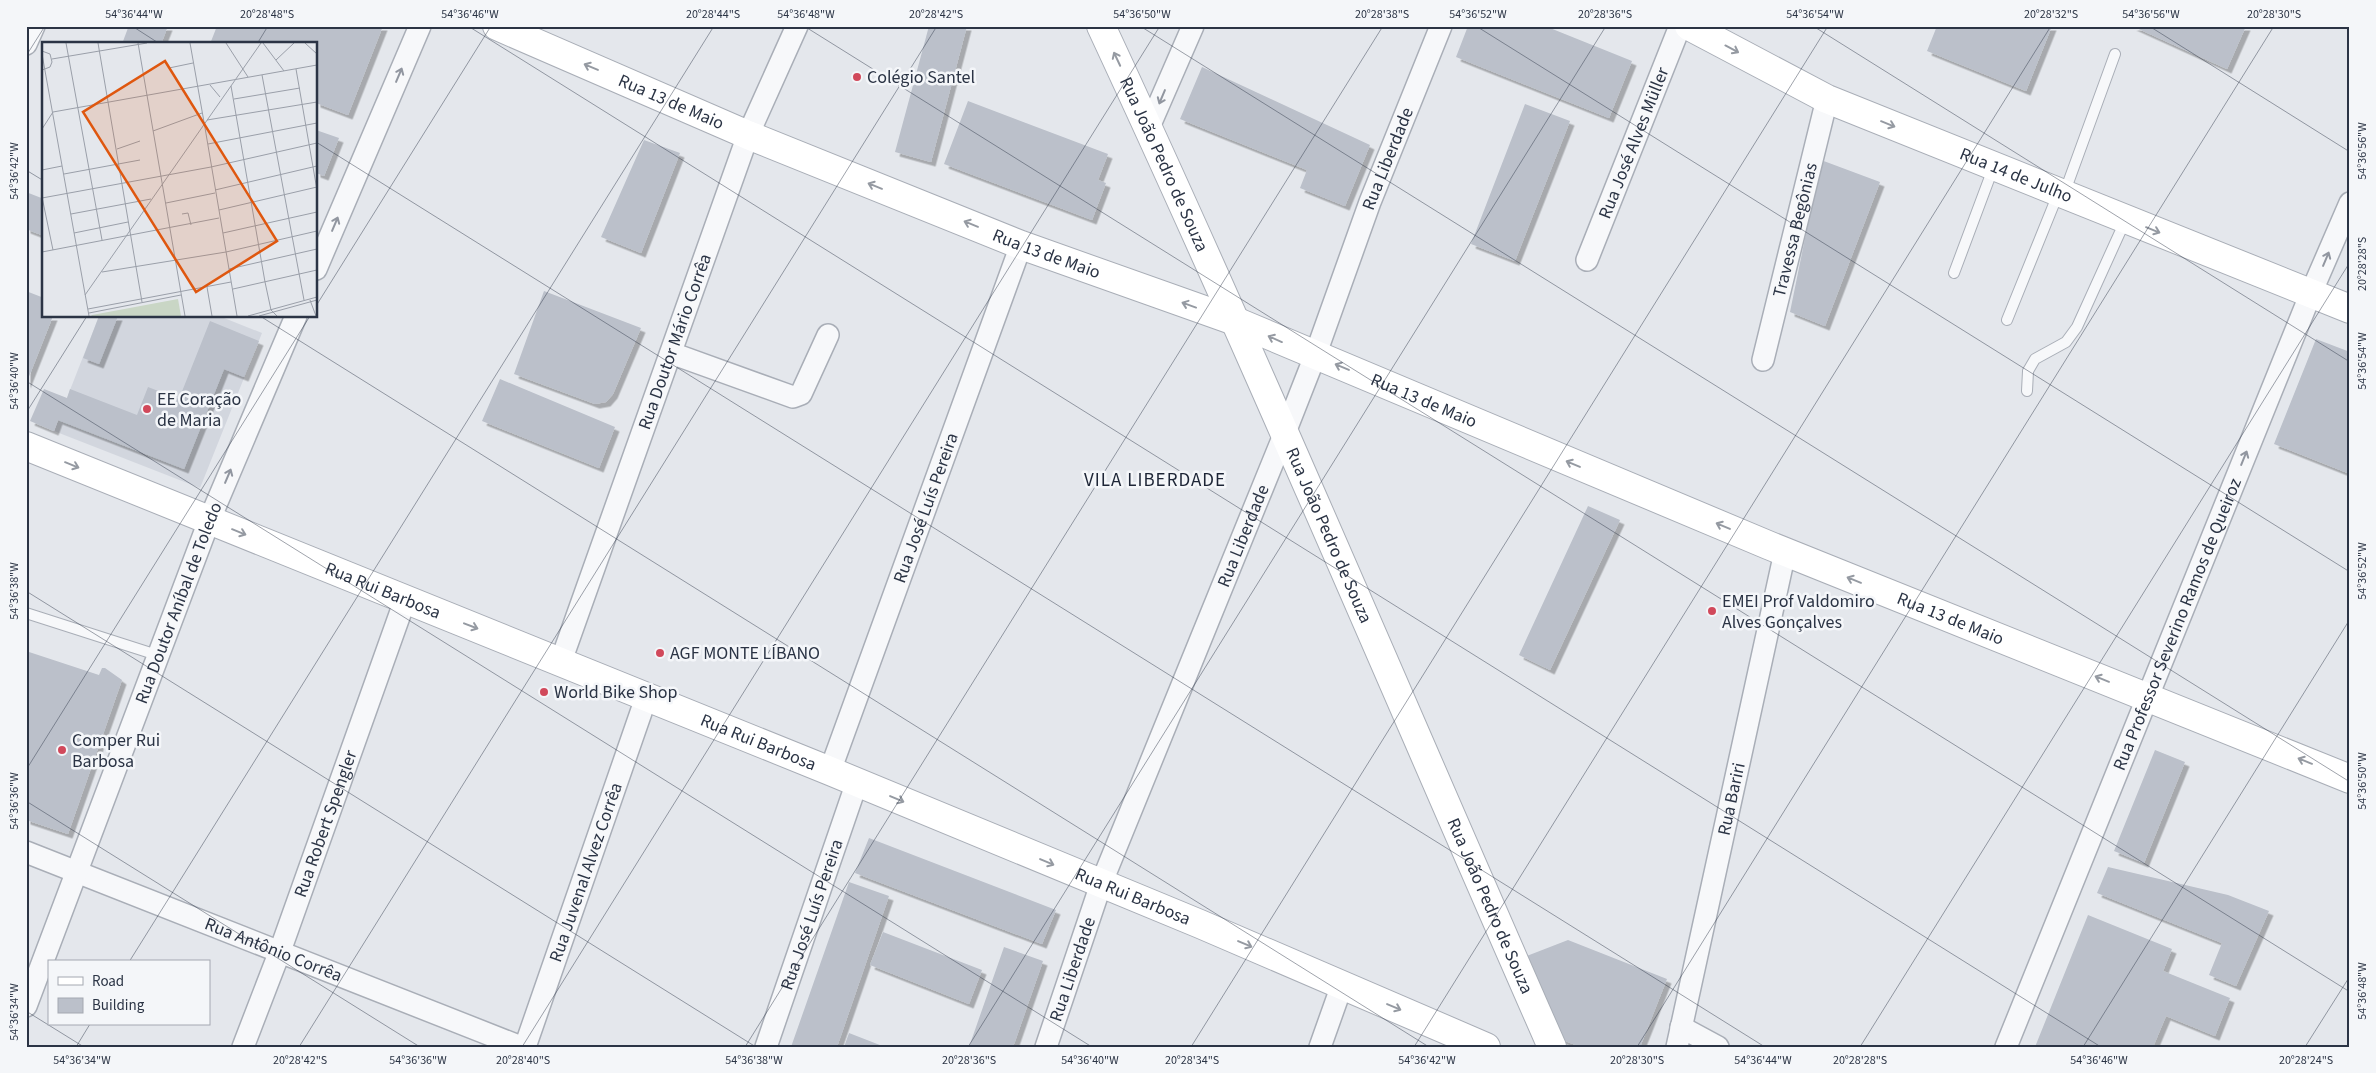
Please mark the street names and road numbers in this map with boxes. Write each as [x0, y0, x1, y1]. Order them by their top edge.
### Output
street label: Rua José Alves Müller [1593, 63, 1676, 223]
street label: Rua 13 de Maio [614, 68, 728, 136]
street label: Rua João Pedro de Souza [1113, 73, 1214, 256]
street label: Rua Liberdade [1356, 104, 1420, 214]
street label: Rua 14 de Julho [1956, 142, 2076, 209]
street label: Travessa Begônias [1767, 160, 1824, 300]
street label: Rua 13 de Maio [989, 223, 1104, 285]
street label: Rua Doutor Mário Corrêa [632, 250, 718, 433]
street label: Rua 13 de Maio [1367, 367, 1481, 434]
street label: Rua José Luís Pereira [887, 429, 965, 587]
street label: Rua João Pedro de Souza [1279, 444, 1378, 627]
street label: Rua Professor Severino Ramos de Queiroz [2107, 474, 2248, 774]
street label: Rua Liberdade [1211, 481, 1276, 591]
street label: Rua Doutor Aníbal de Toledo [129, 498, 229, 707]
street label: Rua Rui Barbosa [321, 556, 444, 625]
street label: Rua 13 de Maio [1893, 586, 2008, 652]
street label: Rua Rui Barbosa [697, 708, 820, 777]
street label: Rua Robert Spengler [288, 746, 364, 901]
street label: Rua Bariri [1712, 760, 1752, 838]
street label: Rua Juvenal Alvez Corrêa [543, 779, 629, 966]
street label: Rua João Pedro de Souza [1440, 814, 1539, 998]
street label: Rua José Luís Pereira [774, 836, 849, 994]
street label: Rua Rui Barbosa [1071, 862, 1194, 932]
street label: Rua Antônio Corrêa [201, 912, 346, 988]
street label: Rua Liberdade [1043, 914, 1102, 1025]

